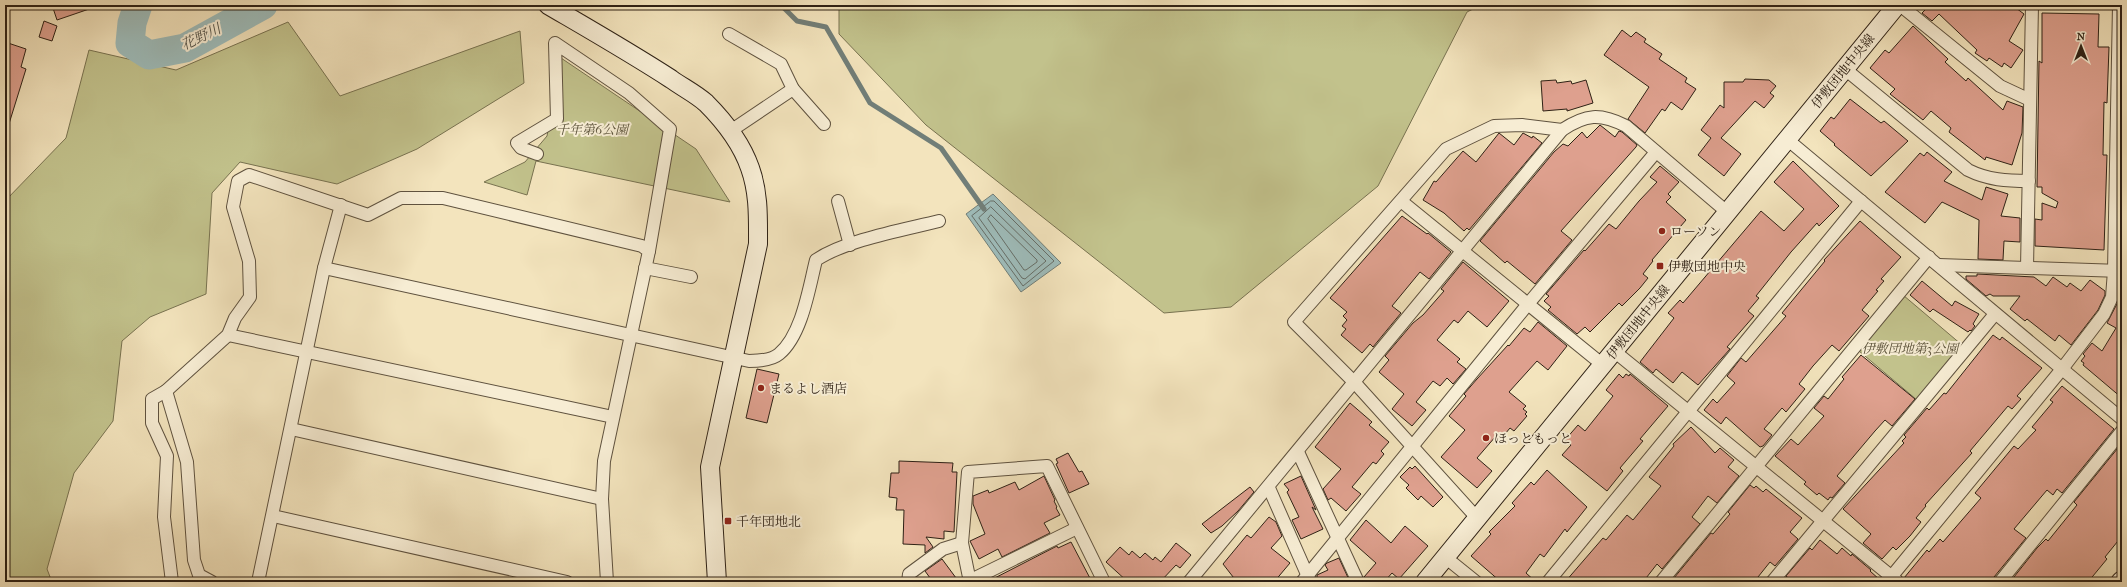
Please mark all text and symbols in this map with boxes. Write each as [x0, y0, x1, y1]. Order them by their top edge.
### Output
water label: 花野川 [178, 19, 225, 54]
north arrow [2061, 26, 2101, 66]
text: N [2077, 30, 2086, 43]
street label: 伊敷団地中央線 [1809, 31, 1877, 111]
park label: 千年第6公園 [556, 122, 630, 137]
place label: ローソン [1670, 224, 1721, 239]
marker: ローソン [1657, 226, 1667, 236]
place label: 伊敷団地中央 [1668, 259, 1746, 274]
marker: 伊敷団地中央 [1655, 261, 1665, 271]
street label: 伊敷団地中央線 [1604, 282, 1672, 362]
park label: 伊敷団地第3公園 [1862, 341, 1960, 356]
place label: まるよし酒店 [769, 381, 847, 396]
marker: まるよし酒店 [756, 383, 766, 393]
place label: ほっともっと [1494, 431, 1572, 446]
marker: ほっともっと [1481, 433, 1491, 443]
place label: 千年団地北 [736, 514, 801, 529]
marker: 千年団地北 [723, 516, 733, 526]

